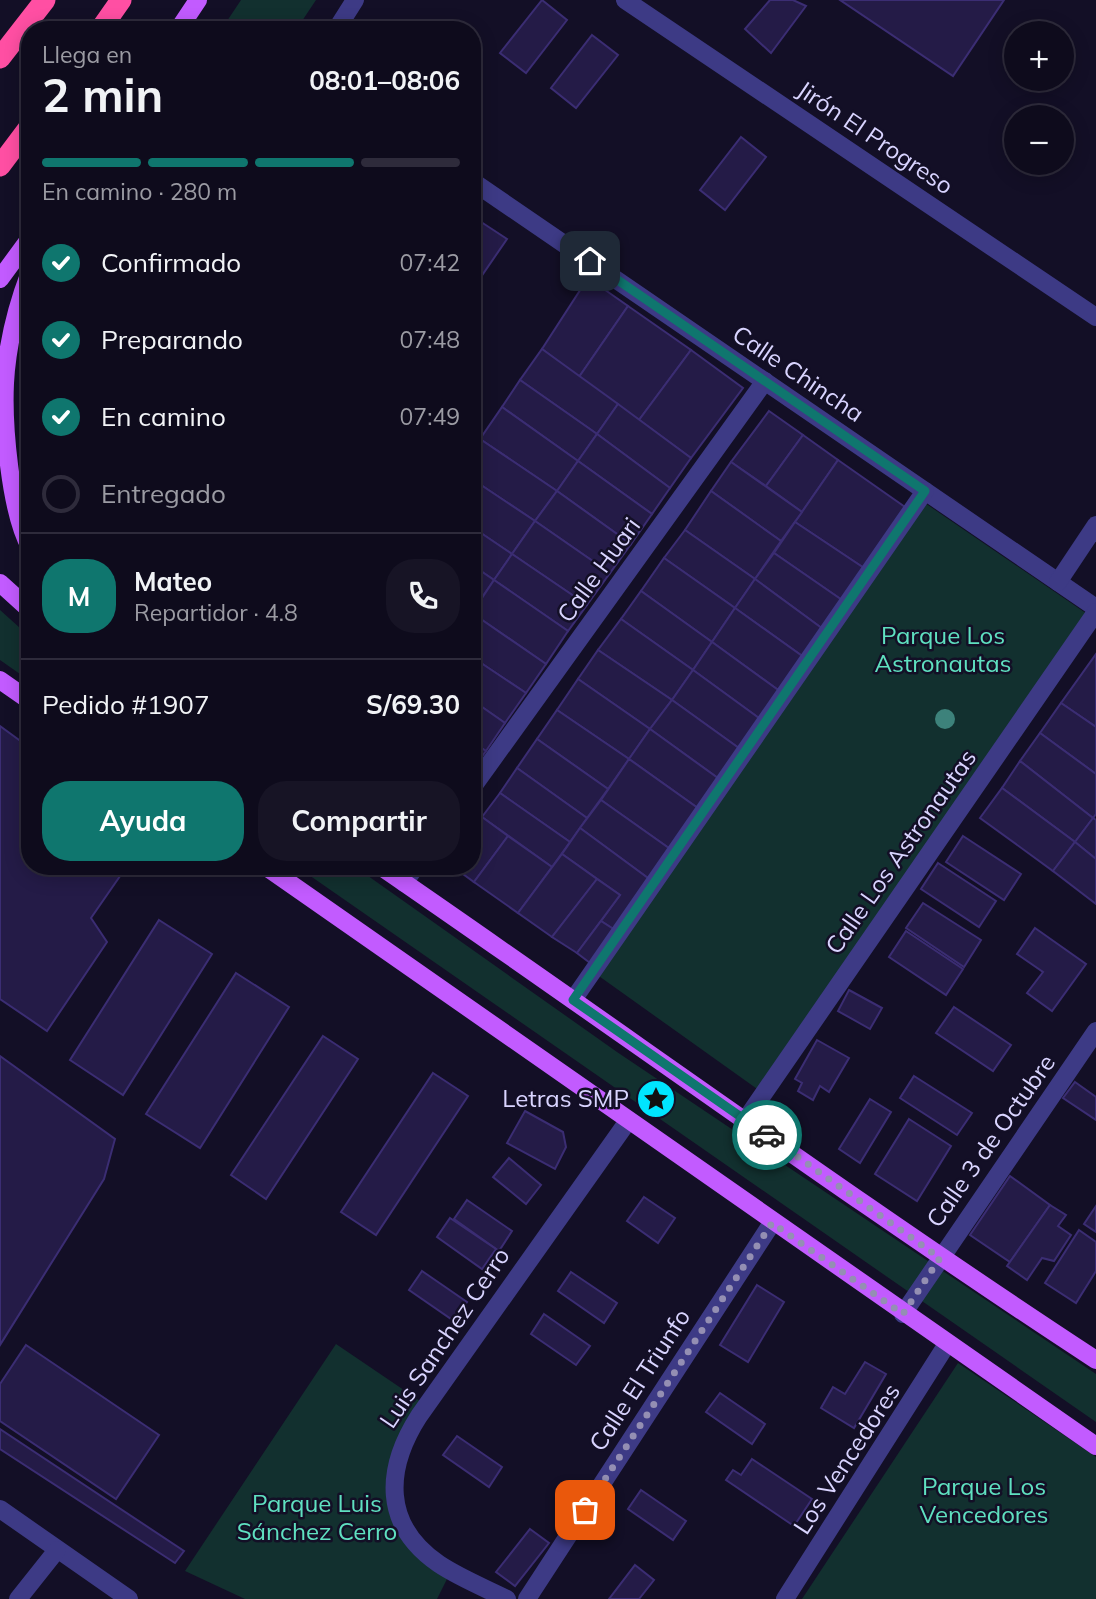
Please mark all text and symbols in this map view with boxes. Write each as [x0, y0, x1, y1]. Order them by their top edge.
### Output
map controls [1004, 21, 1074, 175]
button: + [1004, 21, 1074, 91]
text: Llega en [42, 40, 132, 69]
text: 08:01–08:06 [309, 64, 460, 97]
text: 2 min [42, 66, 163, 124]
street label: Jirón El Progreso [792, 74, 959, 200]
button: − [1004, 105, 1074, 175]
text: En camino · 280 m [42, 177, 237, 206]
pin [560, 231, 620, 291]
icon: home [571, 242, 609, 280]
icon: check [42, 244, 80, 282]
text: Confirmado [101, 246, 241, 279]
text: 07:42 [400, 248, 460, 277]
street label: Calle Chincha [727, 318, 870, 428]
icon: check [42, 321, 80, 359]
text: Preparando [101, 323, 243, 356]
text: 07:48 [400, 325, 460, 354]
icon: check [42, 398, 80, 436]
text: En camino [101, 400, 226, 433]
text: 07:49 [400, 402, 460, 431]
text: Entregado [101, 477, 226, 510]
street label: Calle Huari [550, 511, 646, 628]
button: phone [386, 559, 460, 633]
text: Mateo [134, 565, 212, 598]
text: M [68, 580, 90, 613]
text: Repartidor · 4.8 [134, 598, 298, 627]
park label: Parque Los Astronautas [875, 620, 1011, 678]
text: Pedido #1907 [42, 688, 210, 721]
text: S/69.30 [366, 688, 460, 721]
street label: Calle Los Astronautas [818, 743, 982, 960]
button: Ayuda [42, 781, 244, 861]
button: Compartir [258, 781, 460, 861]
street label: Calle 3 de Octubre [919, 1048, 1061, 1233]
place icon: Letras SMP [635, 1078, 677, 1120]
place label: Letras SMP [502, 1083, 629, 1113]
courier [732, 1100, 802, 1170]
icon: car [748, 1116, 786, 1154]
street label: Luis Sanchez Cerro [373, 1241, 516, 1433]
street label: Calle El Triunfo [582, 1303, 696, 1456]
street label: Los Vencedores [786, 1377, 906, 1539]
park label: Parque Los Vencedores [920, 1471, 1048, 1529]
pin [555, 1480, 615, 1540]
park label: Parque Luis Sánchez Cerro [237, 1488, 397, 1546]
icon: bag [566, 1491, 604, 1529]

